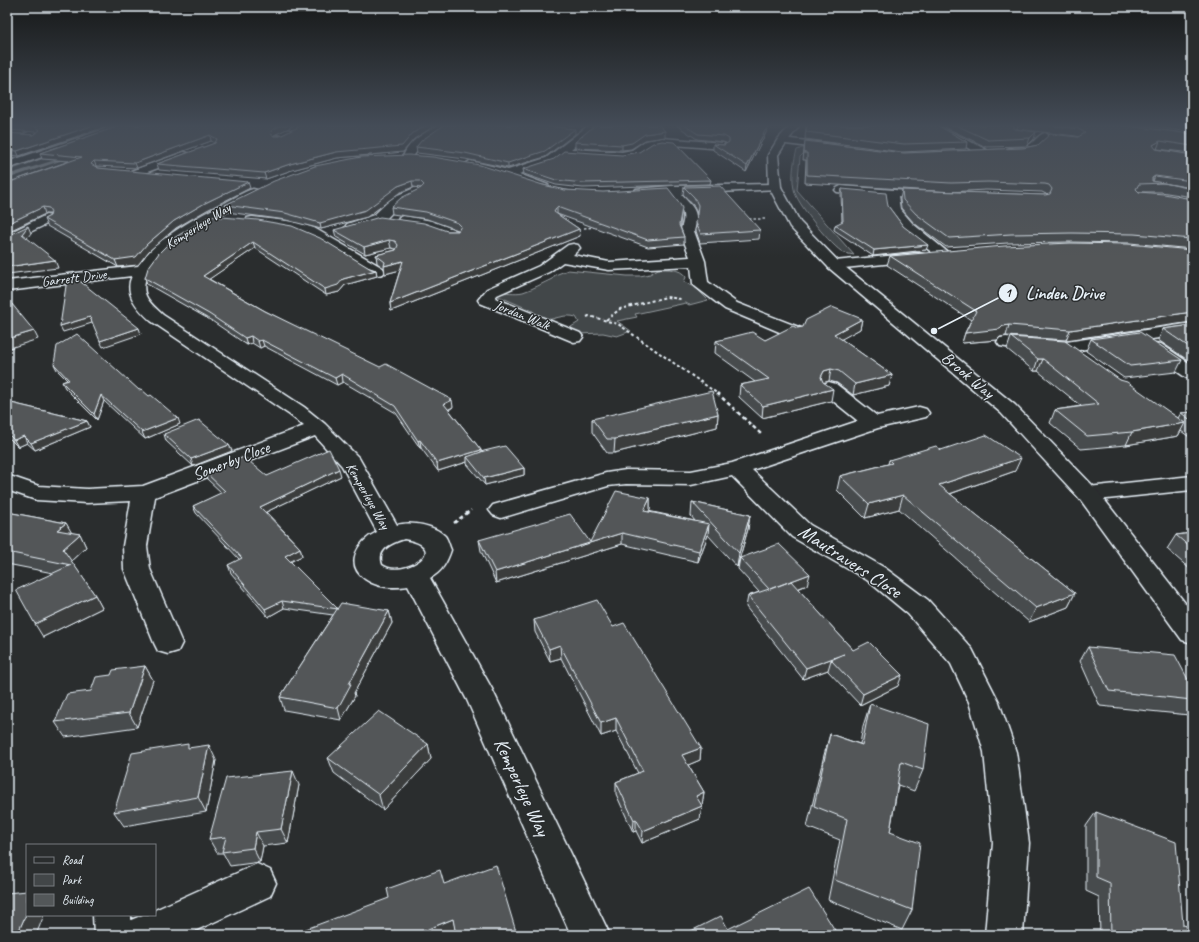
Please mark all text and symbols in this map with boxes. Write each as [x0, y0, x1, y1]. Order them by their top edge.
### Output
street label: Kemperleye Way [162, 199, 235, 253]
street label: Garrett Drive [41, 265, 109, 290]
callout: Linden Drive [998, 278, 1112, 308]
text: Linden Drive [1026, 282, 1106, 304]
text: 1 [1005, 285, 1012, 301]
street label: Jordan Walk [491, 296, 553, 334]
street label: Brook Way [937, 347, 1000, 404]
street label: Somerby Close [190, 436, 274, 485]
street label: Kemperleye Way [342, 460, 394, 533]
street label: Mautravers Close [794, 518, 907, 604]
street label: Kemperleye Way [488, 734, 557, 842]
legend [26, 844, 156, 916]
text: Road [62, 852, 84, 868]
text: Park [62, 872, 83, 888]
text: Building [62, 892, 94, 908]

